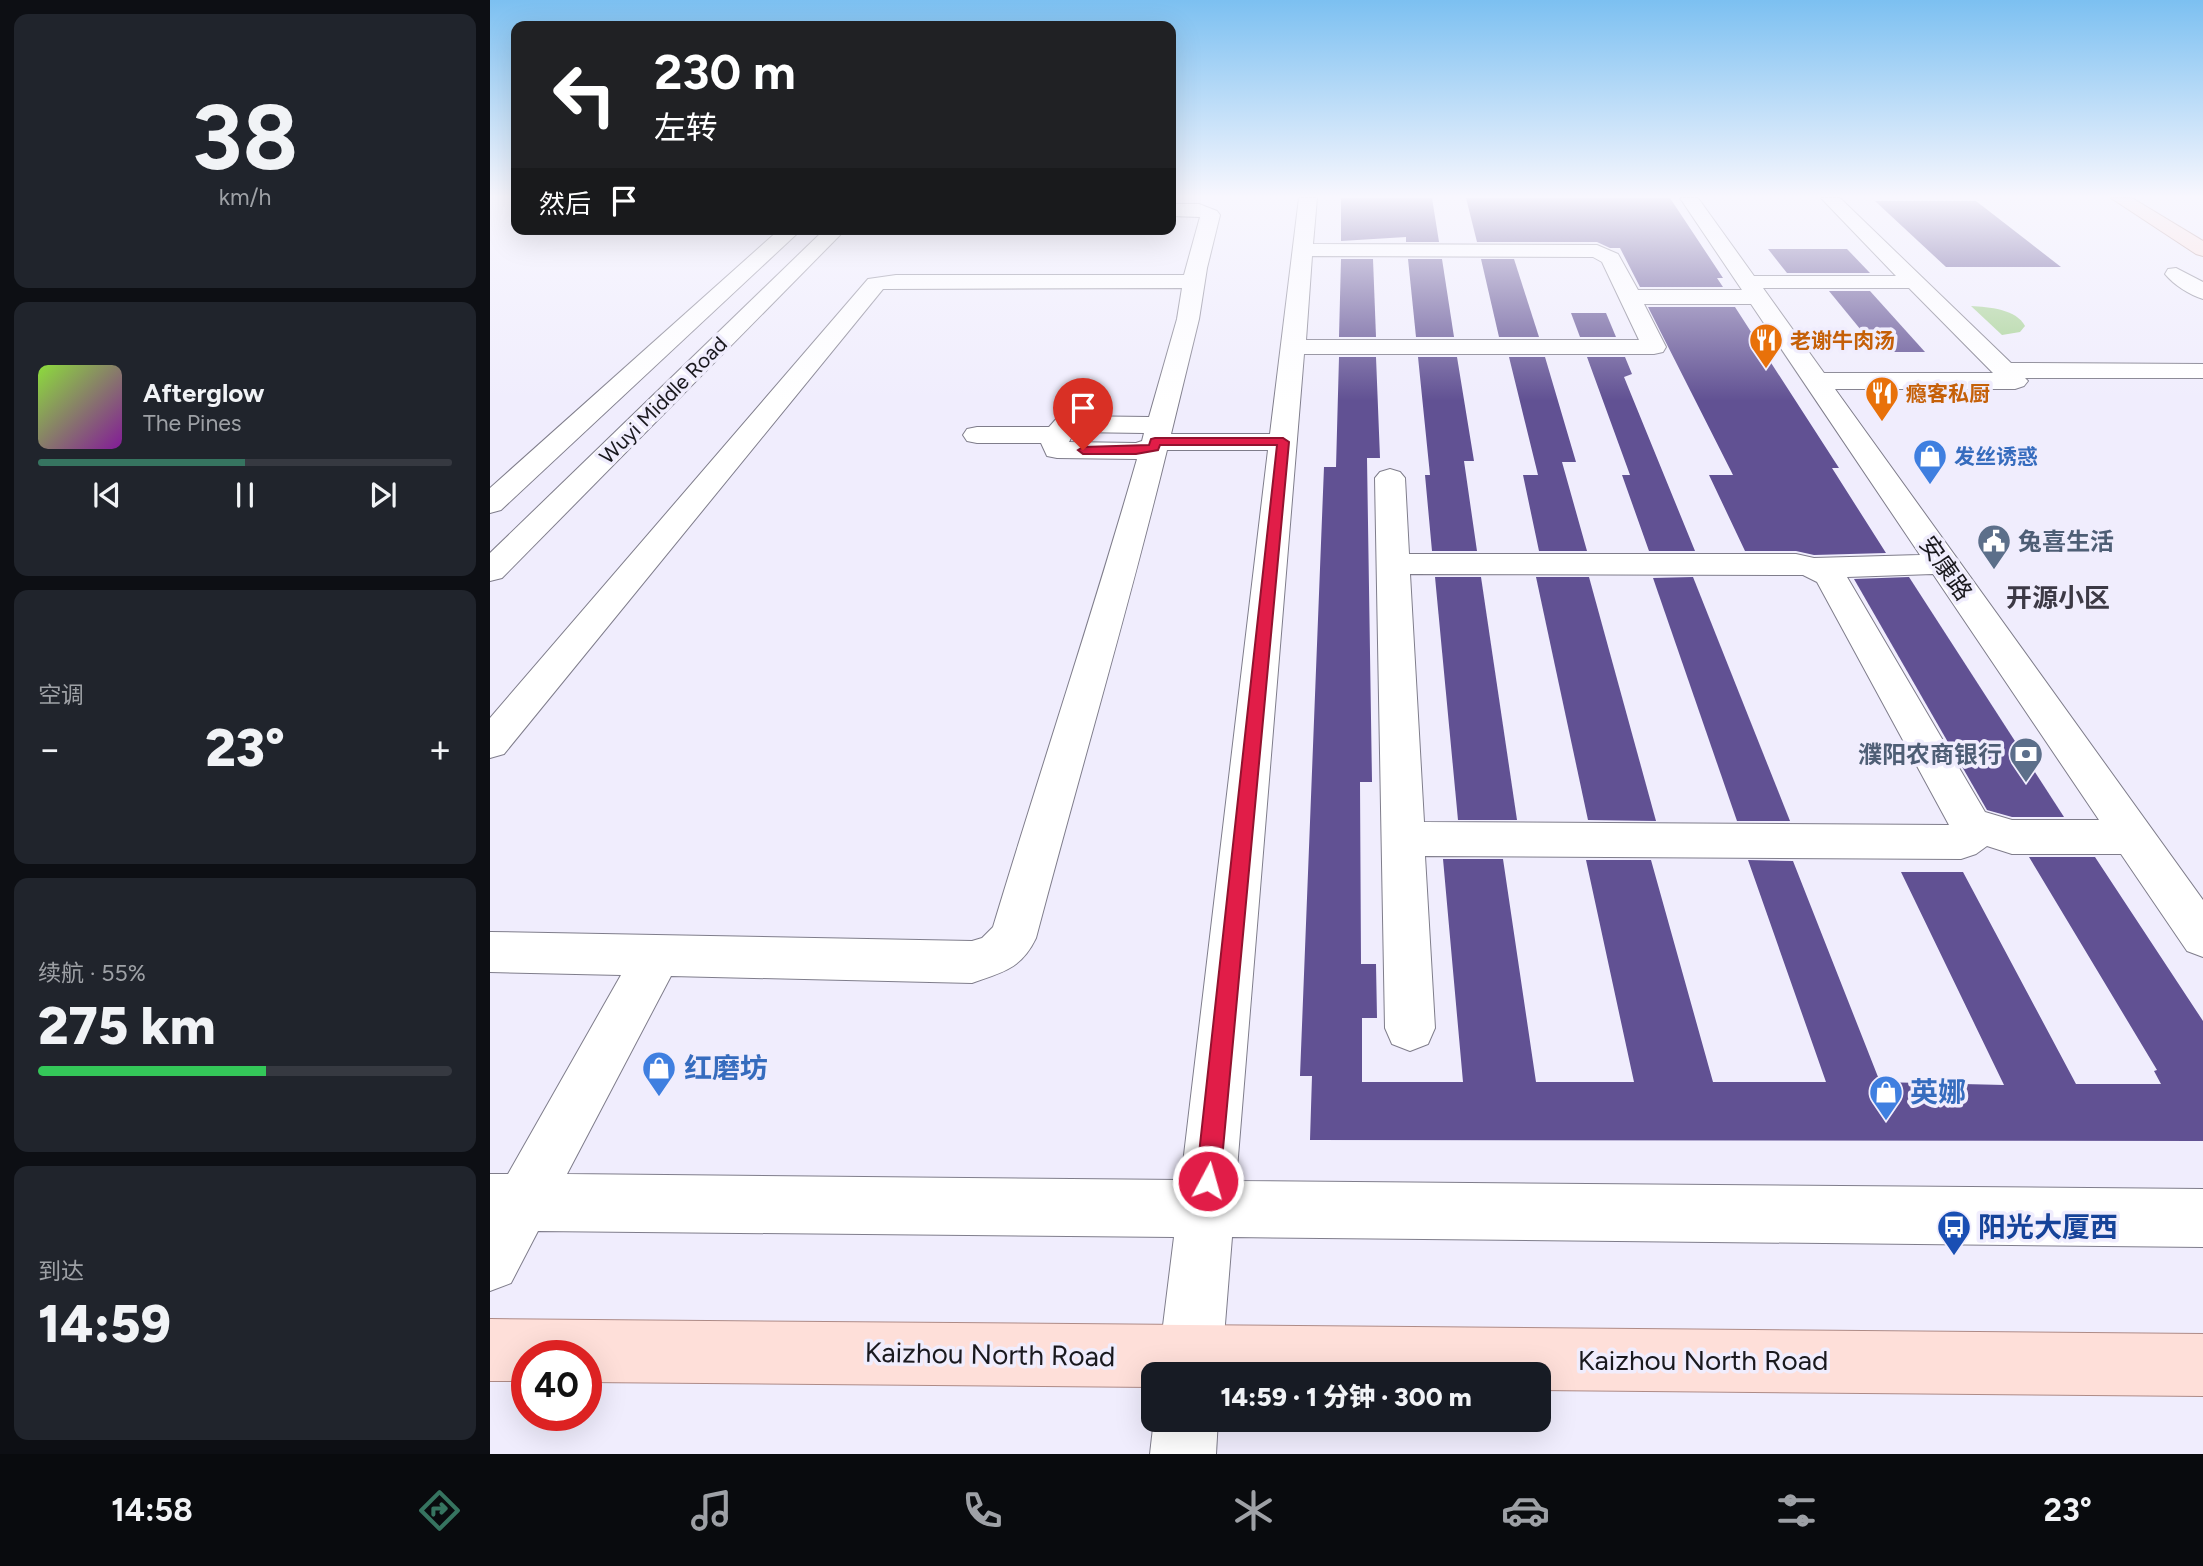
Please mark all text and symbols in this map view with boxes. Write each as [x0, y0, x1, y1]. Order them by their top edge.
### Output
text: 230 m [654, 42, 796, 101]
icon: left [539, 49, 630, 140]
text: 38 [192, 83, 298, 192]
text: 左转 [654, 109, 718, 147]
icon: arrive [605, 182, 643, 220]
text: km/h [219, 183, 271, 211]
text: 然后 [539, 188, 591, 220]
restaurant icon: 老谢牛肉汤 [1747, 321, 1785, 370]
place label: 老谢牛肉汤 [1790, 328, 1895, 353]
street label: Wuyi Middle Road [594, 331, 732, 469]
restaurant icon: 瘾客私厨 [1863, 374, 1901, 423]
text: Afterglow [143, 377, 265, 409]
pin [1053, 378, 1113, 450]
place label: 瘾客私厨 [1906, 381, 1990, 406]
icon: arrive [1064, 389, 1102, 427]
text: The Pines [143, 409, 242, 437]
shop icon: 发丝诱惑 [1911, 437, 1949, 486]
place label: 发丝诱惑 [1954, 444, 2038, 469]
icon: previous [88, 476, 126, 514]
icon: pause [226, 476, 264, 514]
icon: next [364, 476, 402, 514]
public building icon: 兔喜生活 [1975, 522, 2013, 571]
place label: 兔喜生活 [2018, 527, 2114, 556]
street label: 安康路 [1913, 530, 1979, 606]
district label: 开源小区 [2006, 582, 2110, 614]
text: 空调 [38, 681, 84, 709]
text: 23° [205, 717, 285, 779]
text: − [38, 726, 62, 772]
text: + [428, 726, 452, 772]
bank icon: 濮阳农商银行 [2007, 735, 2045, 784]
place label: 濮阳农商银行 [1858, 740, 2002, 769]
text: 续航 · 55% [38, 959, 146, 987]
text: 275 km [38, 995, 215, 1057]
shop icon: 红磨坊 [640, 1049, 678, 1098]
place label: 红磨坊 [684, 1051, 768, 1085]
shop icon: 英娜 [1867, 1073, 1905, 1122]
place label: 英娜 [1910, 1075, 1966, 1109]
position arrow [1171, 1144, 1245, 1218]
bus stop icon: 阳光大厦西 [1935, 1208, 1973, 1257]
place label: 阳光大厦西 [1978, 1210, 2118, 1244]
text: 到达 [38, 1257, 84, 1285]
text: 14:59 [38, 1293, 171, 1355]
street label: Kaizhou North Road [864, 1335, 1116, 1373]
speed limit sign: 40 [511, 1340, 602, 1431]
street label: Kaizhou North Road [1578, 1343, 1828, 1377]
text: 14:59 · 1 分钟 · 300 m [1220, 1381, 1472, 1413]
icon: directions [415, 1486, 464, 1535]
icon: music [687, 1486, 736, 1535]
icon: phone [958, 1486, 1007, 1535]
icon: climate [1229, 1486, 1278, 1535]
icon: car [1501, 1486, 1550, 1535]
icon: filters [1772, 1486, 1821, 1535]
text: 14:58 [111, 1491, 193, 1529]
text: 23° [2043, 1491, 2092, 1529]

